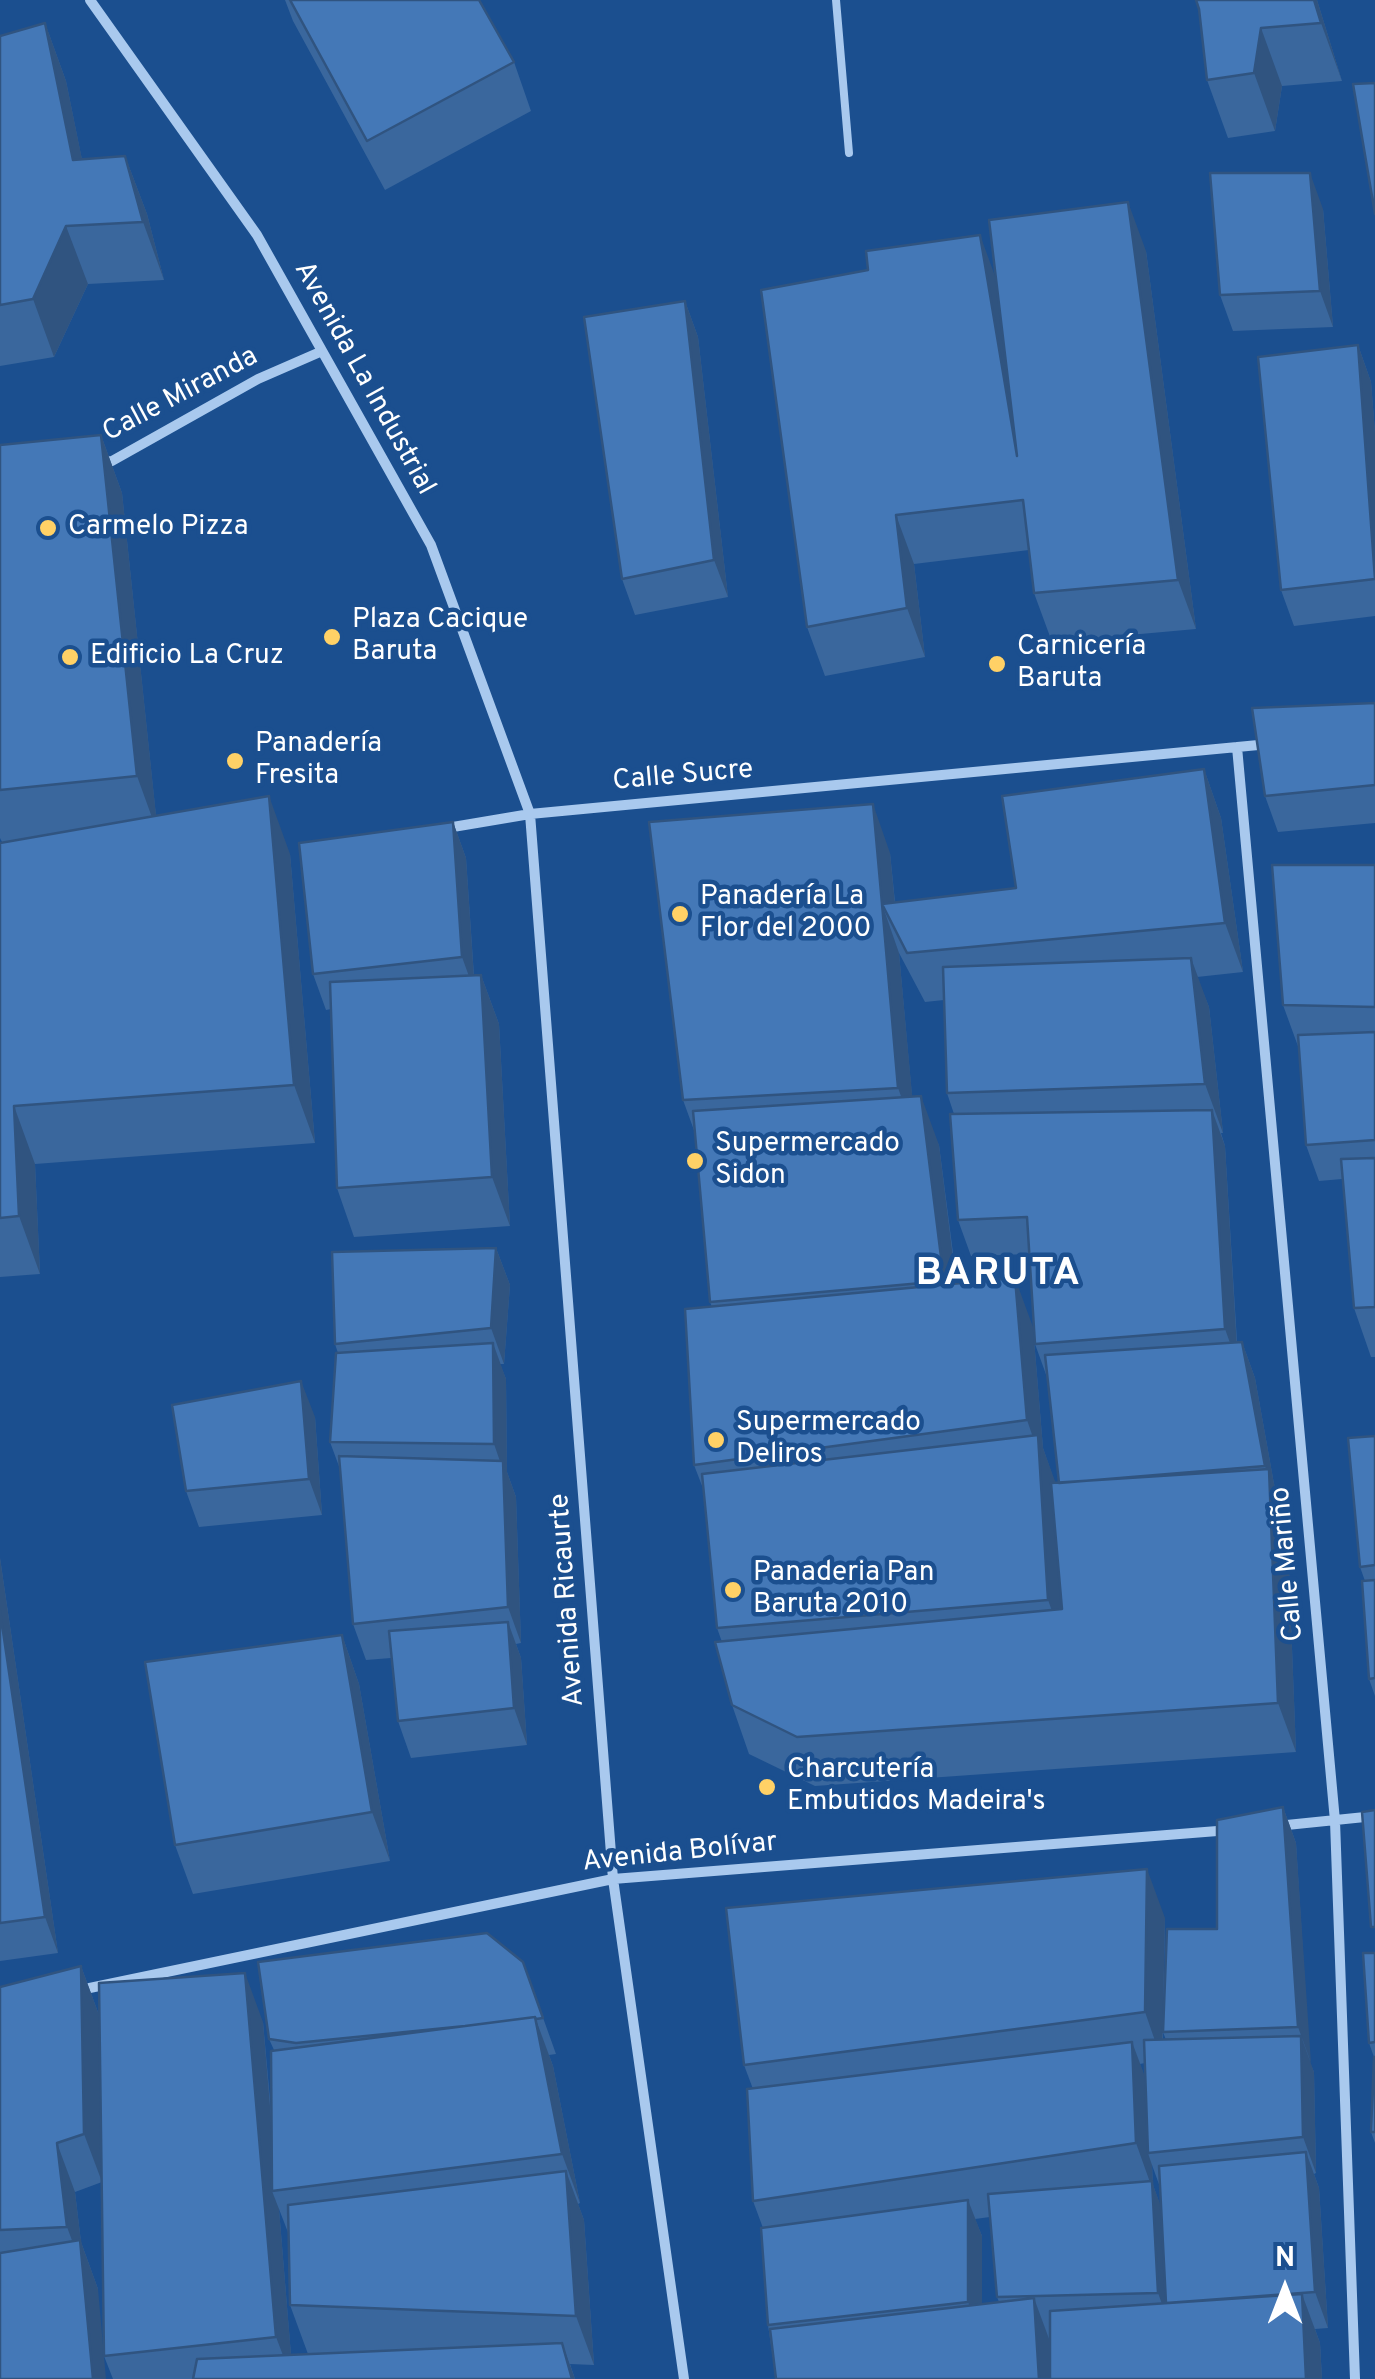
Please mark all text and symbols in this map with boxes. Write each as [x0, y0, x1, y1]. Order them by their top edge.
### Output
street label: Avenida La Industrial [285, 256, 441, 502]
street label: Calle Miranda [98, 341, 264, 451]
place label: Carmelo Pizza [68, 511, 248, 545]
marker: Carmelo Pizza [37, 517, 59, 539]
place label: Plaza Cacique Baruta [352, 604, 528, 670]
marker: Plaza Cacique Baruta [321, 626, 343, 648]
place label: Carnicería Baruta [1017, 631, 1146, 697]
place label: Edificio La Cruz [90, 640, 284, 674]
marker: Edificio La Cruz [59, 646, 81, 668]
marker: Carnicería Baruta [986, 653, 1008, 675]
place label: Panadería Fresita [255, 728, 382, 794]
marker: Panadería Fresita [224, 750, 246, 772]
street label: Calle Sucre [611, 754, 755, 800]
place label: Panadería La Flor del 2000 [700, 881, 871, 947]
marker: Panadería La Flor del 2000 [669, 903, 691, 925]
place label: Supermercado Sidon [715, 1128, 900, 1194]
marker: Supermercado Sidon [684, 1150, 706, 1172]
district label: BARUTA [916, 1253, 1082, 1299]
place label: Supermercado Deliros [736, 1407, 921, 1473]
marker: Supermercado Deliros [705, 1429, 727, 1451]
street label: Calle Mariño [1266, 1485, 1312, 1643]
street label: Avenida Ricaurte [545, 1492, 593, 1708]
place label: Panaderia Pan Baruta 2010 [753, 1557, 934, 1623]
marker: Panaderia Pan Baruta 2010 [722, 1579, 744, 1601]
place label: Charcutería Embutidos Madeira's [787, 1754, 1046, 1820]
marker: Charcutería Embutidos Madeira's [756, 1776, 778, 1798]
street label: Avenida Bolívar [581, 1827, 779, 1881]
north arrow [1235, 2239, 1335, 2339]
text: N [1275, 2241, 1295, 2277]

